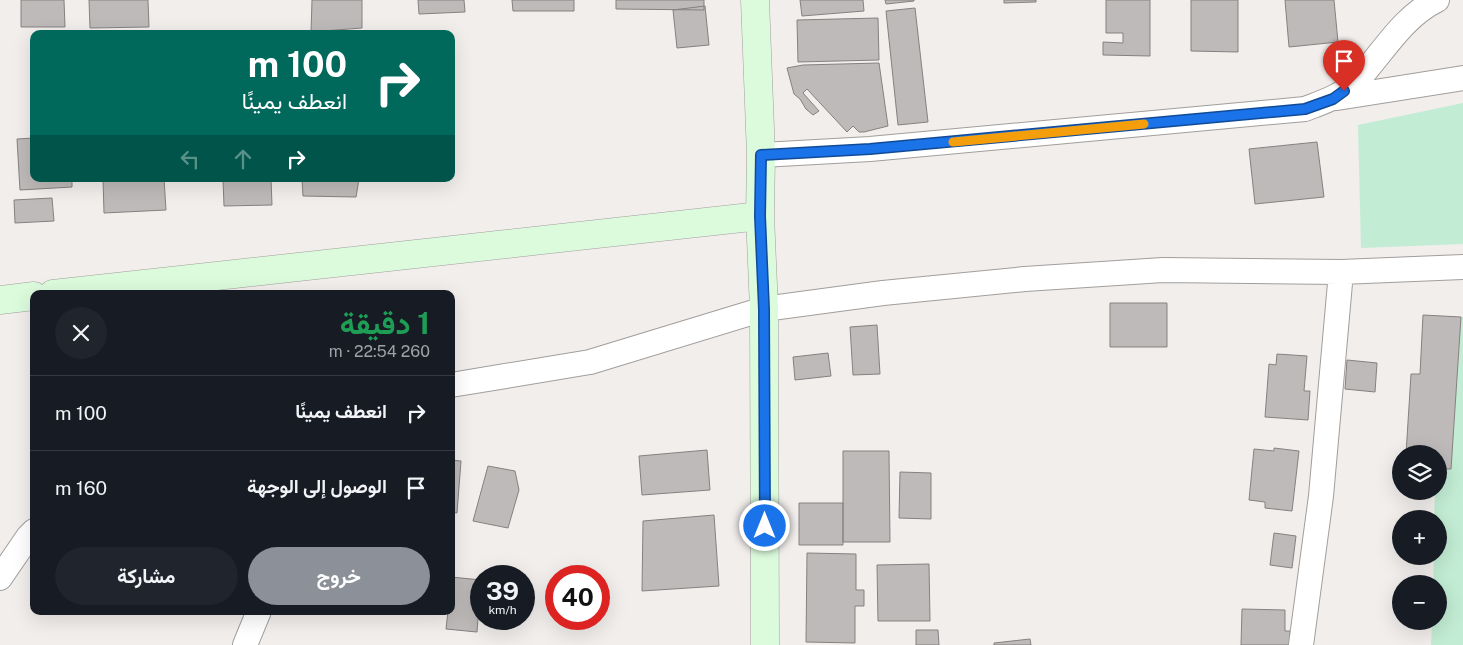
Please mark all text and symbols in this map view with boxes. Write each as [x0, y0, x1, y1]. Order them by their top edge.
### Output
pin [1323, 40, 1365, 91]
text: 100 m [248, 44, 347, 85]
icon: arrive [1330, 47, 1358, 75]
icon: right [365, 50, 430, 115]
text: انعطف يمينًا [242, 88, 347, 114]
icon: left [176, 145, 204, 173]
icon: ahead [229, 145, 257, 173]
icon: right [282, 145, 310, 173]
text: 1 دقيقة [340, 305, 430, 341]
button: close [55, 307, 107, 359]
text: 260 m · 22:54 [329, 342, 430, 361]
icon: right [402, 399, 430, 427]
text: انعطف يمينًا [295, 400, 387, 422]
text: 100 m [55, 402, 107, 424]
map controls [1392, 445, 1447, 630]
button: layers [1392, 445, 1447, 500]
icon: arrive [402, 474, 430, 502]
text: الوصول إلى الوجهة [247, 475, 387, 497]
text: 160 m [55, 477, 107, 499]
position arrow [738, 499, 790, 551]
button: + [1392, 510, 1447, 565]
button: مشاركة [55, 547, 238, 605]
button: خروج [248, 547, 430, 605]
speed limit sign: 40 [545, 565, 610, 630]
button: − [1392, 575, 1447, 630]
text: 39 [486, 576, 519, 606]
text: km/h [488, 603, 517, 617]

